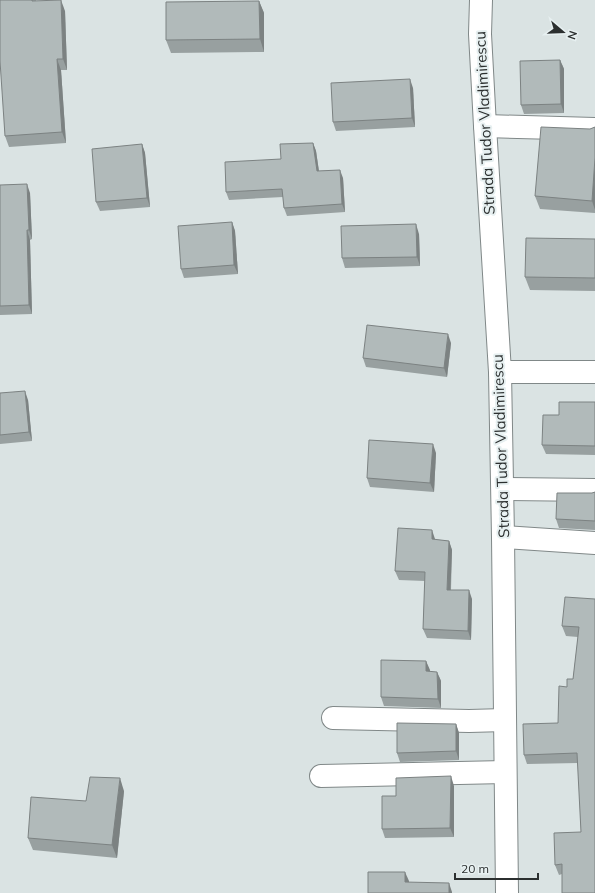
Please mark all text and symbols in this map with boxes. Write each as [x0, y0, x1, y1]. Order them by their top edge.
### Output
north arrow [543, 12, 583, 52]
text: N [564, 29, 580, 41]
street label: Strada Tudor Vladimirescu [470, 31, 499, 215]
street label: Strada Tudor Vladimirescu [488, 354, 513, 538]
scale bar [455, 855, 538, 881]
text: 20 m [461, 861, 489, 876]

